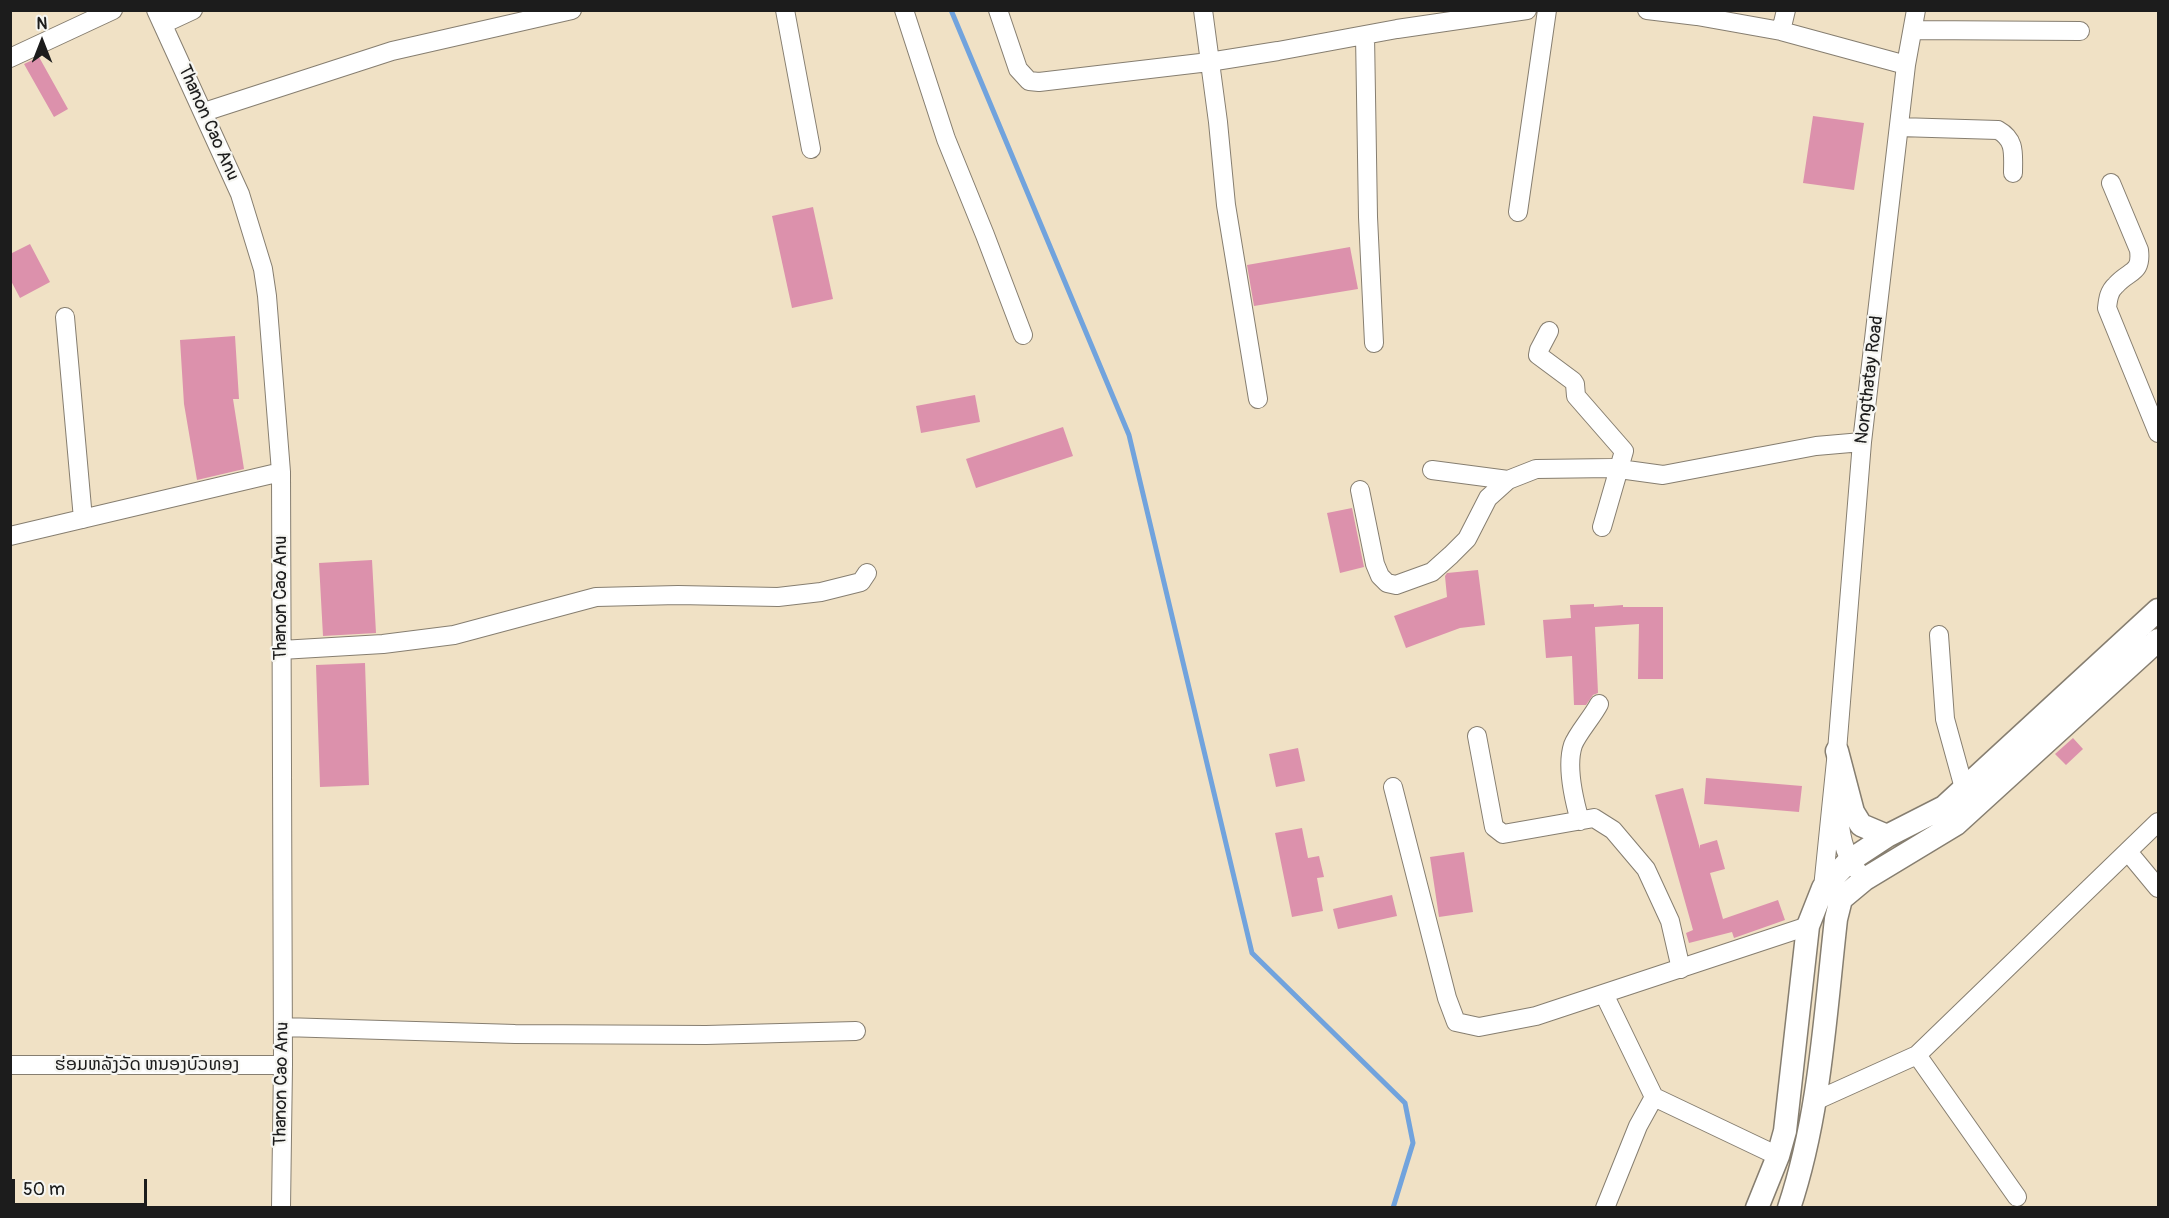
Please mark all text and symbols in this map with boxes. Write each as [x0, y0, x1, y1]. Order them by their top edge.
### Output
north arrow [12, 12, 72, 72]
text: N [37, 14, 47, 34]
street label: Thanon Cao Anu [173, 62, 243, 184]
street label: Nongthatay Road [1851, 315, 1889, 445]
street label: Thanon Cao Anu [270, 536, 292, 660]
street label: Thanon Cao Anu [270, 1022, 294, 1146]
street label: ຮ່ອມຫລັງວັດ ຫນອງບົວທອງ [55, 1054, 239, 1076]
scale bar [15, 1167, 150, 1205]
text: 50 m [23, 1178, 65, 1201]

